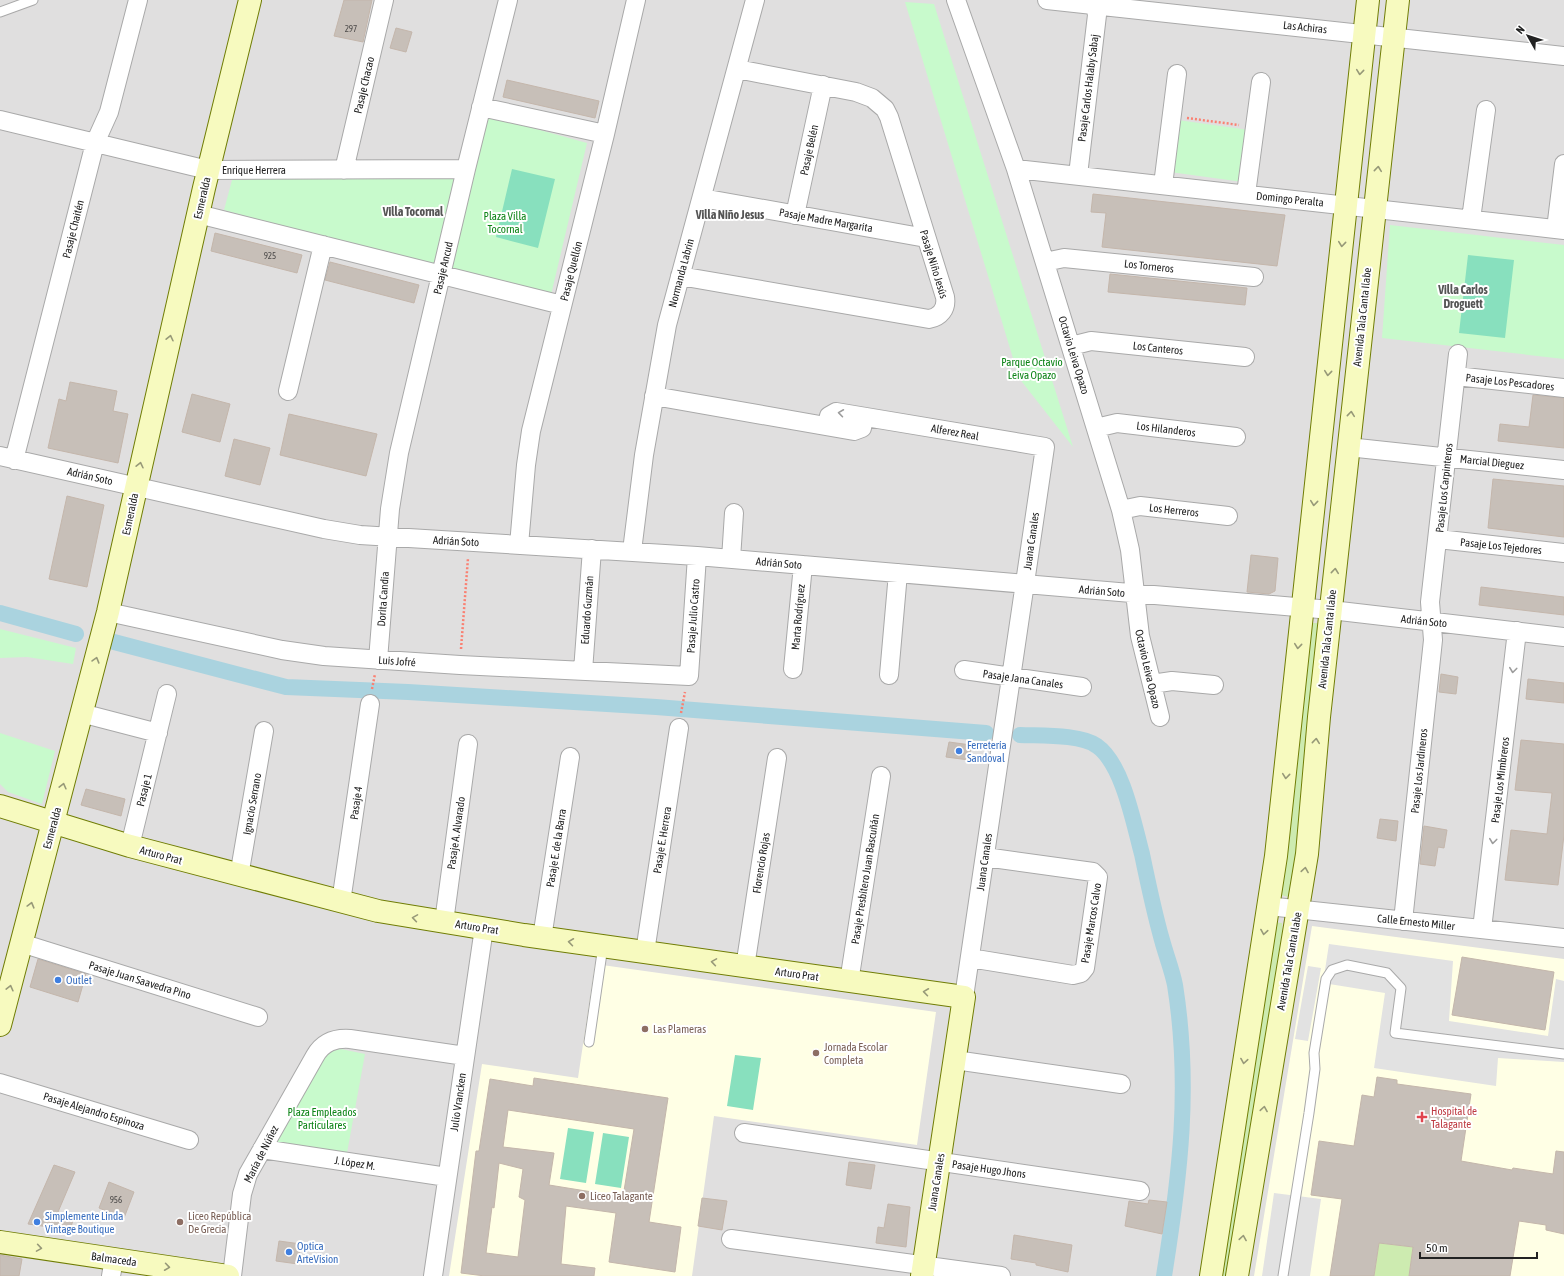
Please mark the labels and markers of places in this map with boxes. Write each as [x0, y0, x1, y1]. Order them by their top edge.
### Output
place label: Ferretería Sandoval [967, 739, 1007, 764]
marker: Ferretería Sandoval [954, 746, 964, 756]
place label: Outlet [66, 974, 92, 986]
marker: Outlet [53, 975, 63, 985]
place label: Las Plameras [653, 1023, 706, 1035]
marker: Las Plameras [640, 1024, 650, 1034]
place label: Jornada Escolar Completa [824, 1041, 888, 1066]
marker: Jornada Escolar Completa [811, 1048, 821, 1058]
place label: Hospital de Talagante [1431, 1105, 1477, 1130]
marker: Hospital de Talagante [1416, 1111, 1428, 1123]
place label: Liceo Talagante [590, 1190, 653, 1202]
marker: Liceo Talagante [577, 1191, 587, 1201]
place label: Simplemente Linda Vintage Boutique [45, 1210, 123, 1235]
place label: Liceo República De Grecia [188, 1210, 251, 1235]
marker: Simplemente Linda Vintage Boutique [32, 1217, 42, 1227]
marker: Liceo República De Grecia [175, 1217, 185, 1227]
place label: Optica ArteVision [297, 1240, 338, 1265]
marker: Optica ArteVision [284, 1247, 294, 1257]

